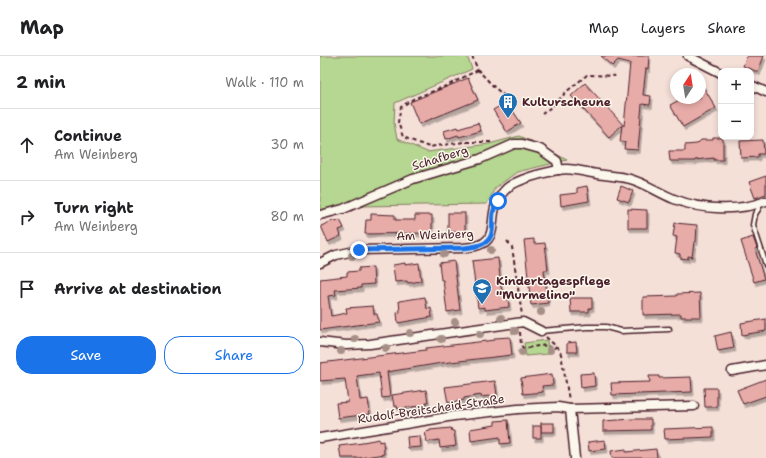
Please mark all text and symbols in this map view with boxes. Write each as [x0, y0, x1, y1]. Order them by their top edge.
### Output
text: Map [20, 15, 64, 40]
text: Map [589, 19, 619, 37]
text: Layers [641, 19, 685, 37]
text: Share [707, 19, 746, 37]
north arrow [670, 68, 706, 104]
map controls [718, 68, 754, 140]
button: + [718, 68, 754, 104]
text: 2 min [16, 71, 66, 93]
text: Walk · 110 m [225, 74, 304, 91]
building icon: Kulturscheune [497, 91, 519, 119]
place label: Kulturscheune [522, 94, 611, 110]
button: − [718, 104, 754, 140]
text: Continue [54, 126, 122, 146]
icon: ahead [16, 134, 38, 156]
text: 30 m [270, 136, 304, 153]
street label: Schafberg [410, 142, 470, 174]
text: Am Weinberg [54, 146, 138, 163]
route start [489, 192, 507, 210]
text: Turn right [54, 198, 134, 218]
icon: right [16, 206, 38, 228]
text: 80 m [270, 208, 304, 225]
text: Am Weinberg [54, 218, 138, 235]
street label: Am Weinberg [396, 226, 474, 244]
route end [350, 241, 368, 259]
place label: Kindertagespflege "Murmelino" [496, 273, 611, 303]
school or university icon: Kindertagespflege "Murmelino" [471, 277, 493, 305]
icon: arrive [16, 278, 38, 300]
text: Arrive at destination [54, 279, 222, 299]
button: Save [16, 336, 156, 374]
button: Share [164, 336, 304, 374]
street label: Rudolf-Breitscheid-Straße [356, 391, 506, 427]

